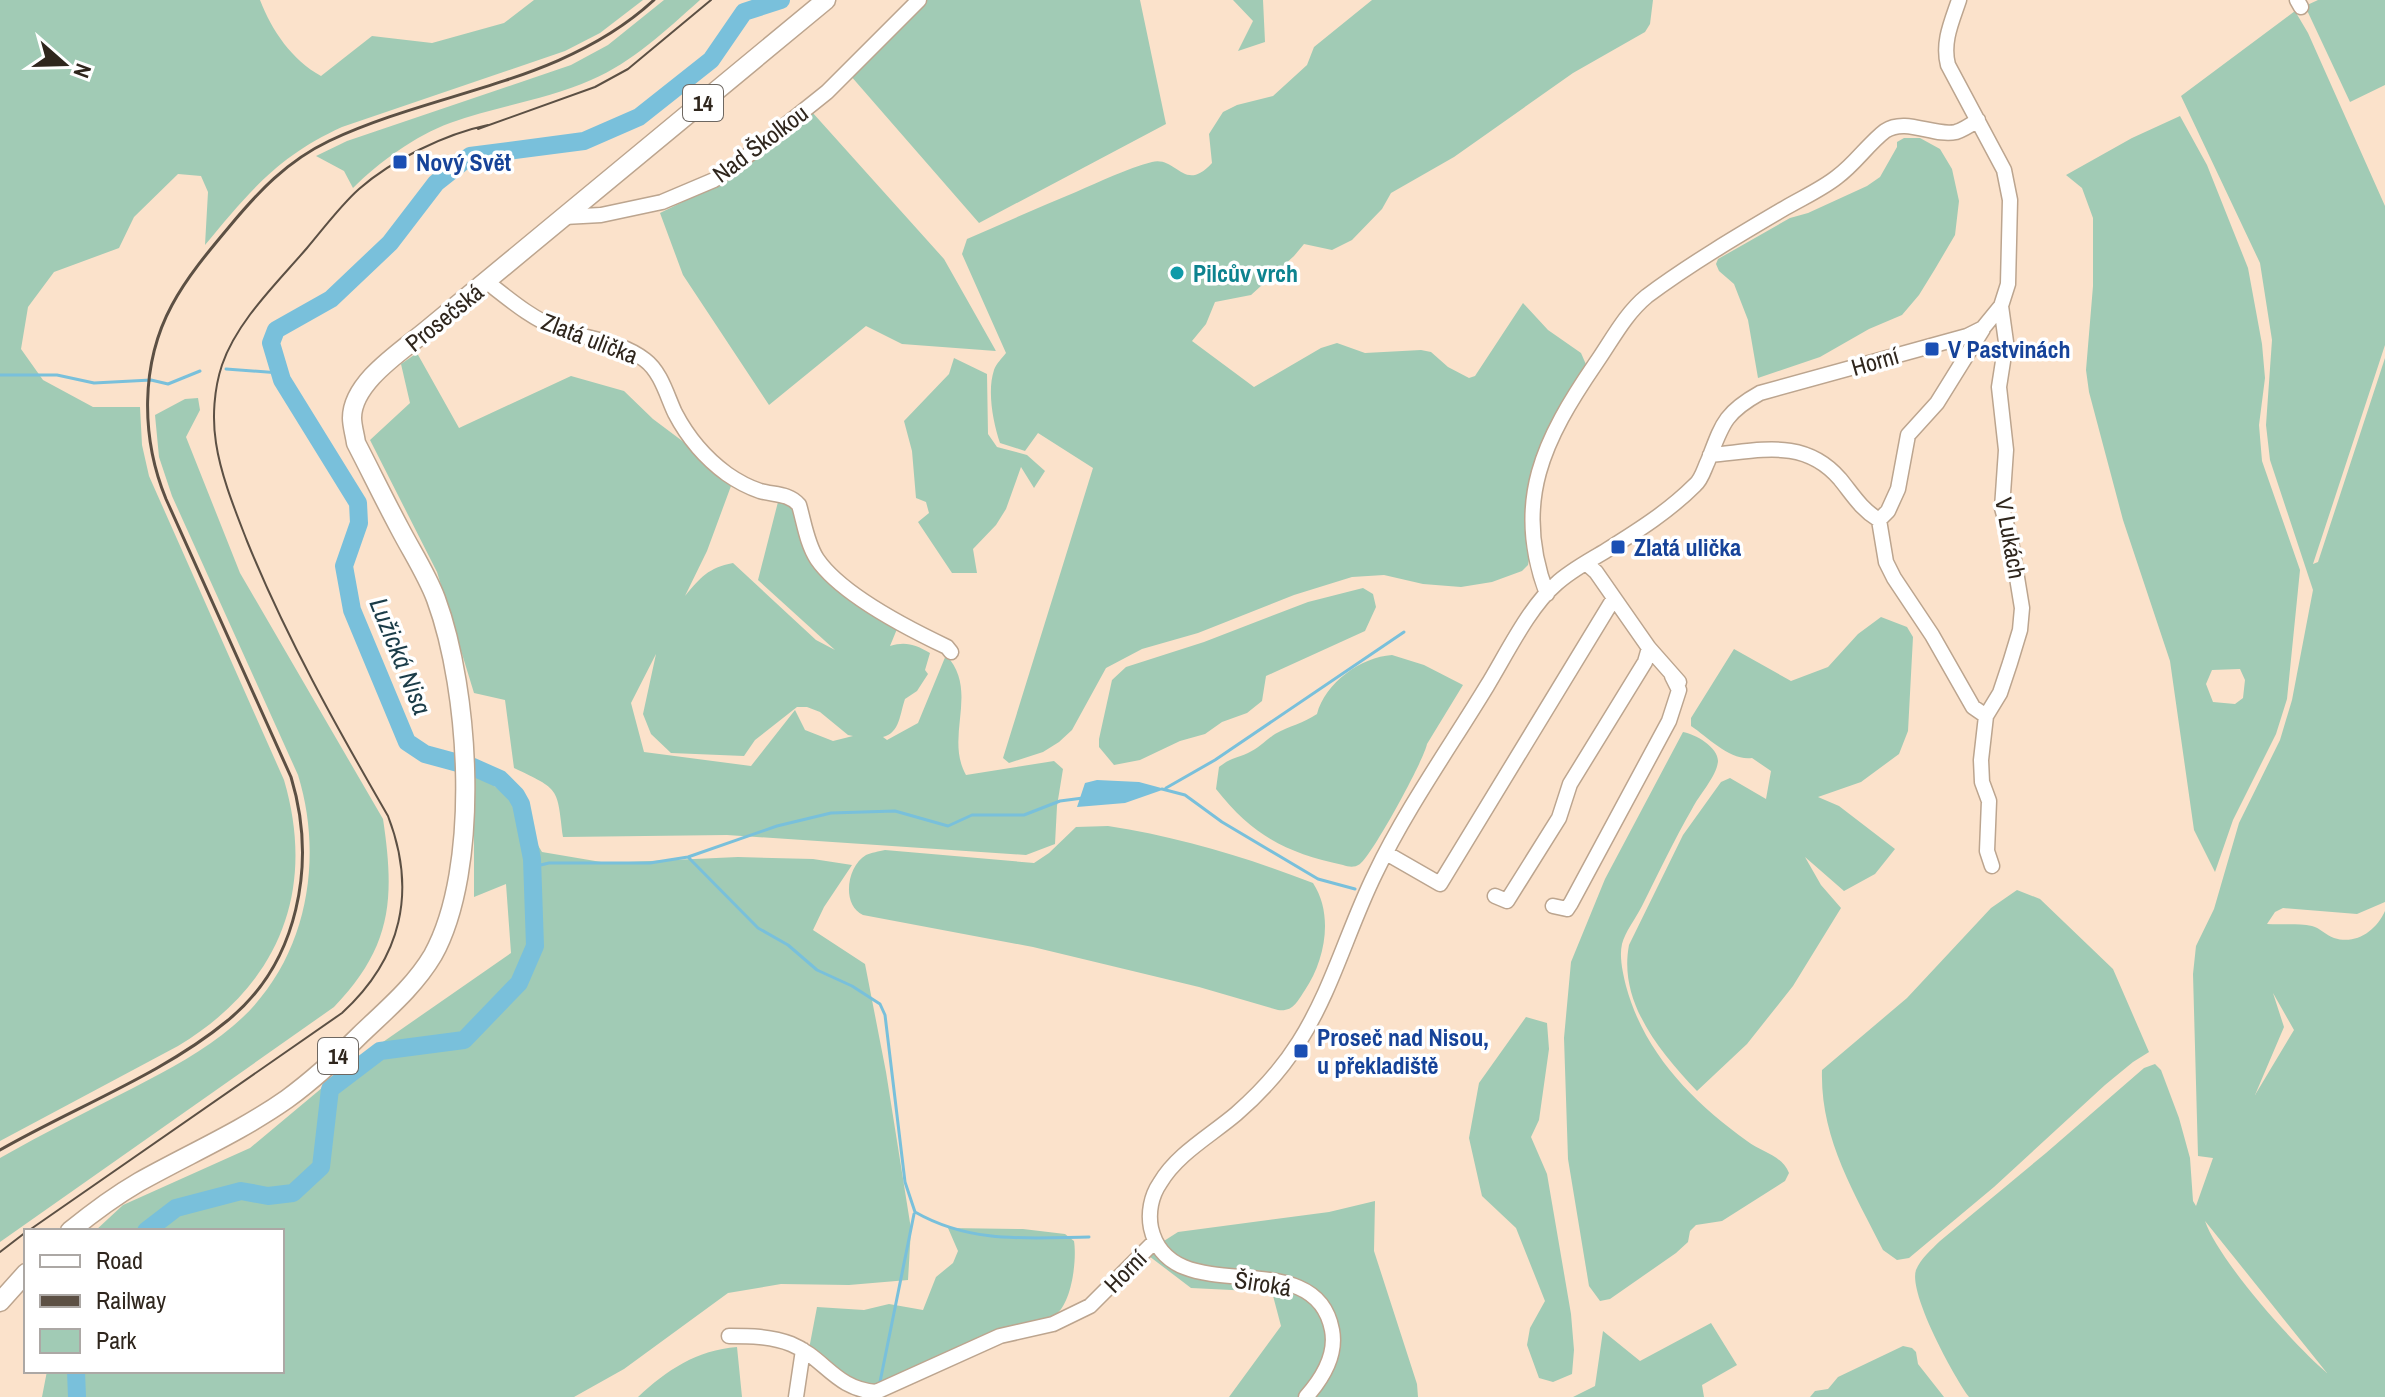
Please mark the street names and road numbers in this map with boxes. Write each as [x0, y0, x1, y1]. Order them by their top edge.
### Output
road number: 14 [683, 85, 723, 121]
street label: Nad Školkou [706, 97, 814, 189]
street label: Prosečská [398, 276, 490, 358]
street label: Zlatá ulička [537, 305, 643, 371]
street label: Horní [1847, 339, 1903, 383]
street label: V Lukách [1988, 495, 2034, 581]
road number: 14 [318, 1038, 358, 1074]
street label: Horní [1097, 1242, 1154, 1299]
street label: Široká [1232, 1263, 1294, 1303]

